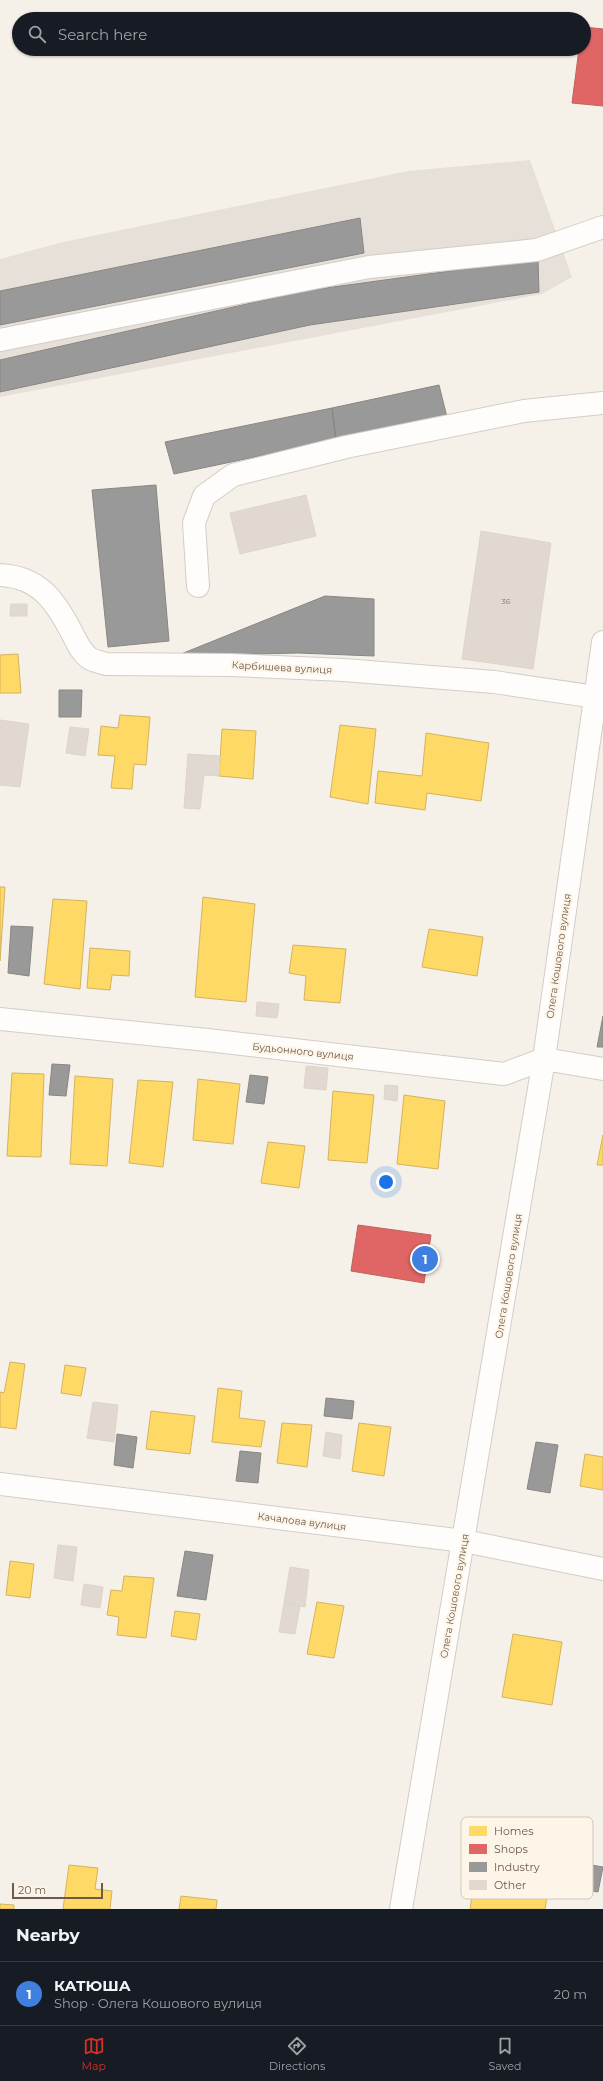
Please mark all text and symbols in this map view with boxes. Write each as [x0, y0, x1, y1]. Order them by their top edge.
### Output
search box [12, 12, 591, 56]
icon: search [26, 23, 48, 45]
text: Search here [58, 25, 147, 44]
house number: 36 [501, 596, 511, 606]
street label: Карбишева вулиця [231, 658, 333, 677]
street label: Олега Кошового вулиця [543, 893, 574, 1019]
street label: Будьонного вулиця [252, 1040, 354, 1063]
your location [376, 1172, 396, 1192]
street label: Олега Кошового вулиця [492, 1213, 525, 1339]
pin: 1 [412, 1244, 438, 1274]
street label: Качалова вулиця [257, 1510, 347, 1533]
street label: Олега Кошового вулиця [437, 1533, 472, 1659]
legend [461, 1817, 593, 1899]
text: Homes [494, 1824, 534, 1838]
text: Shops [494, 1842, 529, 1856]
text: Industry [494, 1860, 540, 1874]
text: Other [494, 1878, 526, 1892]
scale bar [12, 1881, 103, 1900]
text: 20 m [18, 1883, 46, 1897]
text: Nearby [16, 1925, 80, 1945]
text: КАТЮША [54, 1976, 131, 1995]
text: 1 [26, 1986, 32, 2002]
text: 20 m [554, 1986, 587, 2002]
text: Shop · Олега Кошового вулиця [54, 1995, 262, 2011]
tab: Map [82, 2035, 106, 2073]
tab: Directions [269, 2035, 325, 2073]
tab: Saved [488, 2035, 521, 2073]

